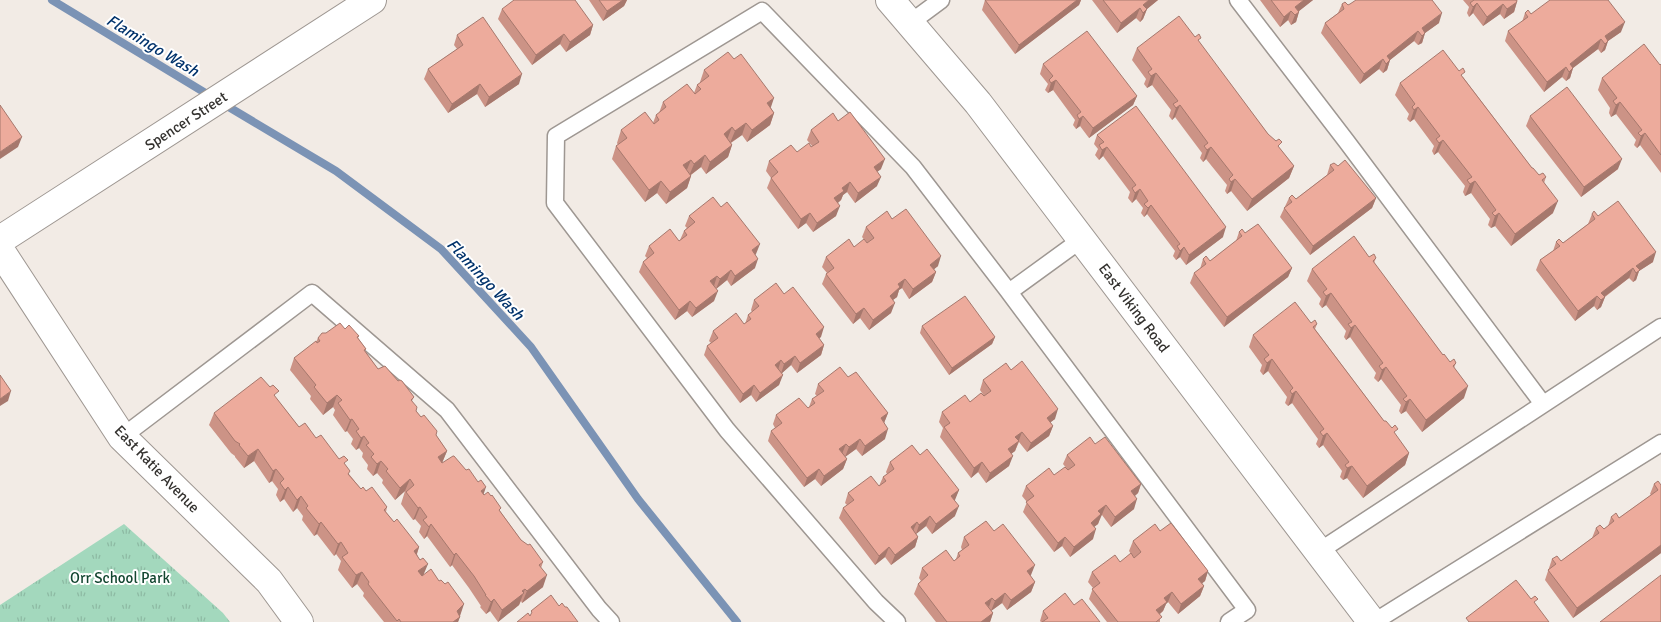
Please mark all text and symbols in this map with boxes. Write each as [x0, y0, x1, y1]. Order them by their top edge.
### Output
water label: Flamingo Wash [103, 10, 203, 82]
street label: Spencer Street [142, 88, 230, 154]
water label: Flamingo Wash [442, 235, 529, 326]
street label: East Viking Road [1095, 260, 1173, 356]
street label: East Katie Avenue [111, 422, 203, 516]
park label: Orr School Park [70, 569, 170, 587]

